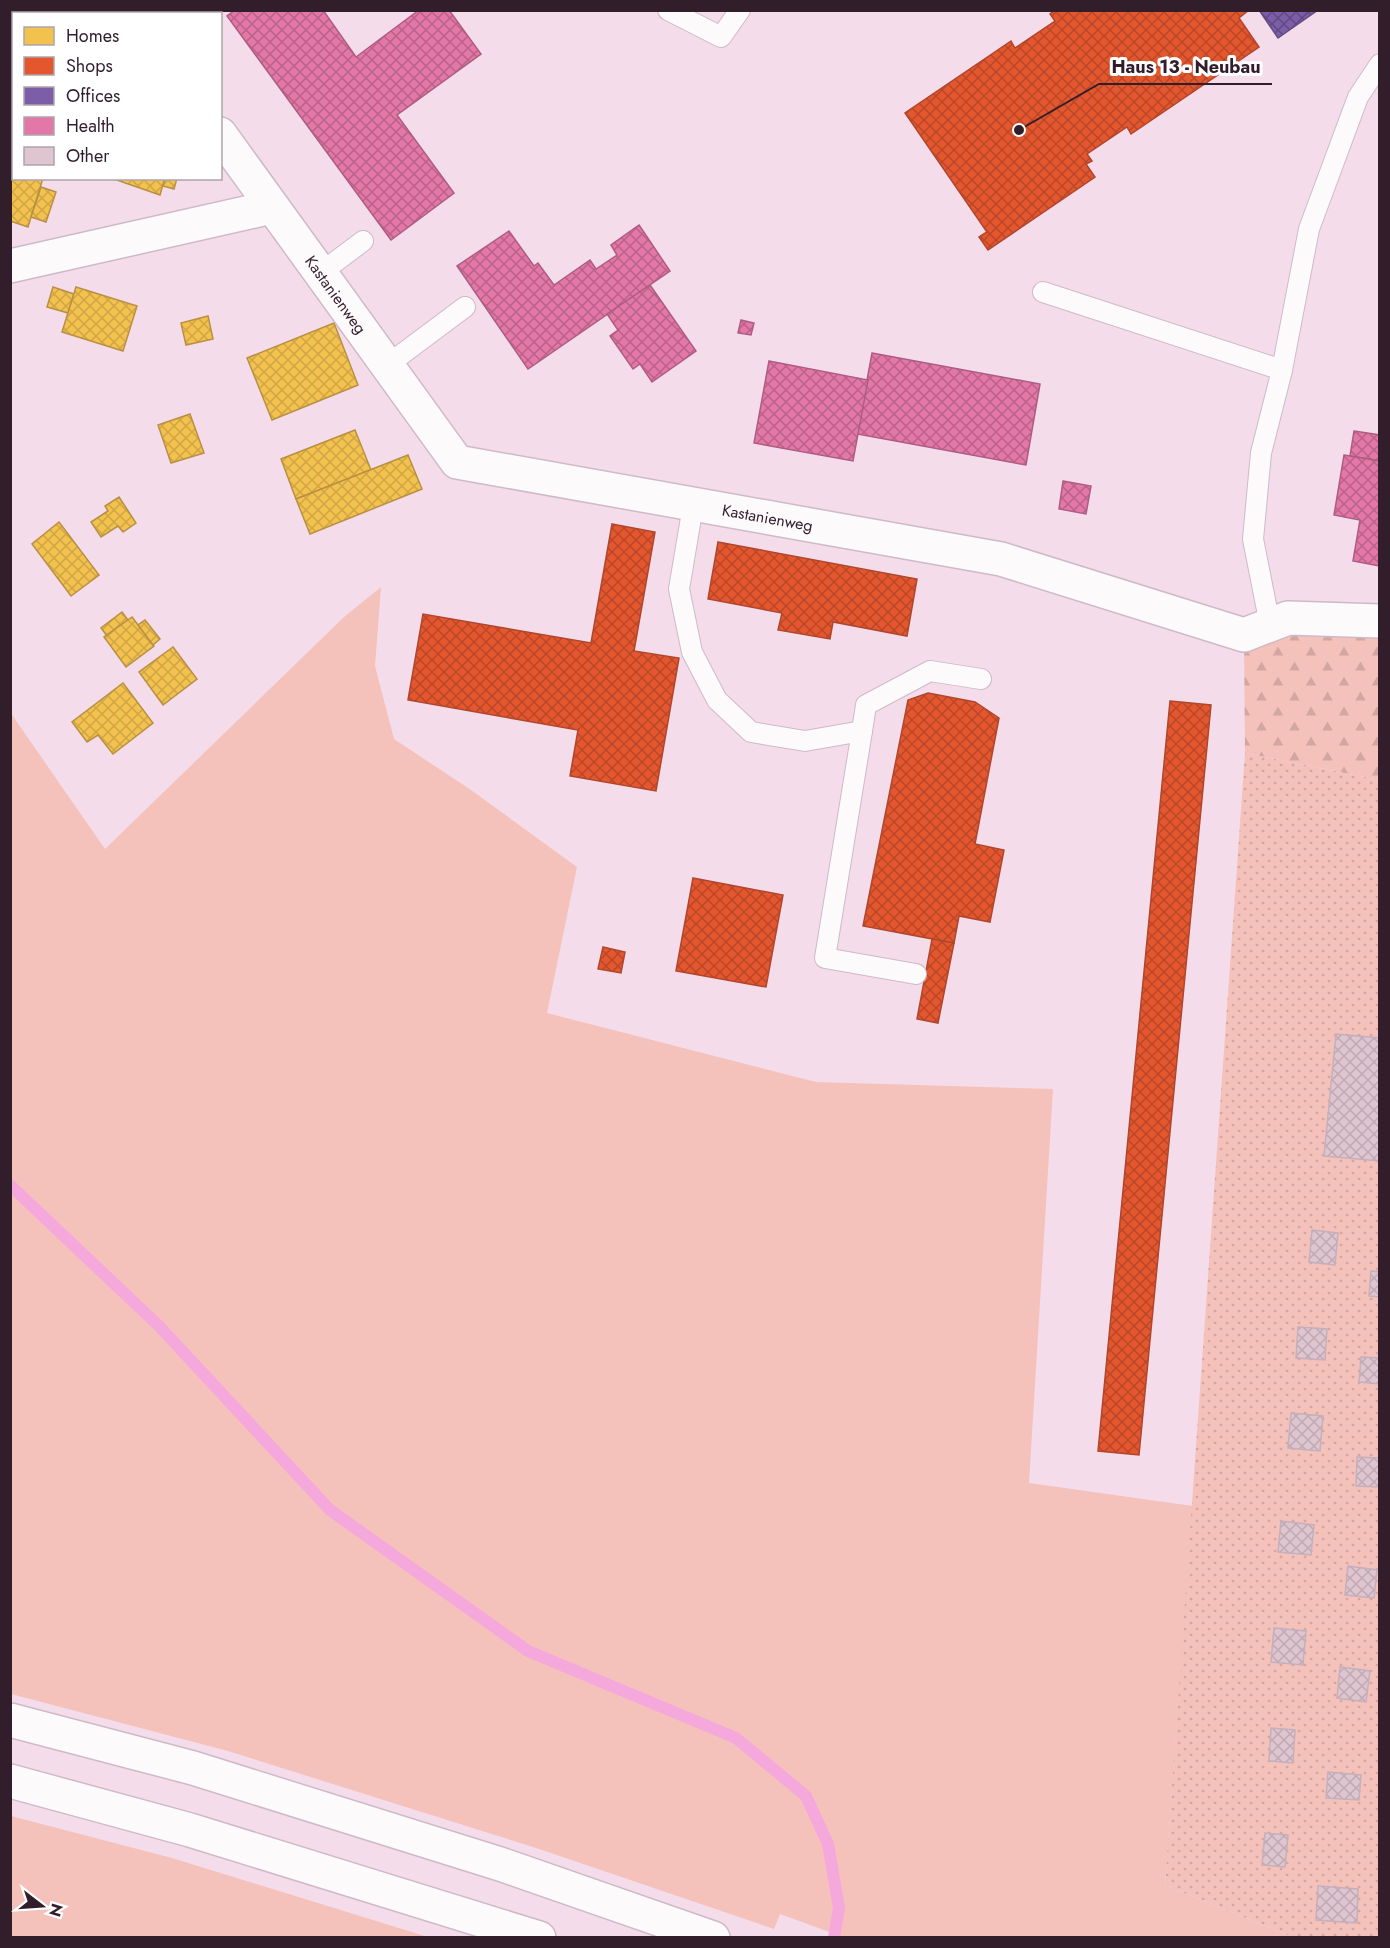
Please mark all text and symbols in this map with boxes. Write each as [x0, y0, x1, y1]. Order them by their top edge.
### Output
legend [12, 12, 222, 180]
text: Homes [66, 23, 119, 49]
callout: Haus 13 - Neubau [1099, 48, 1272, 84]
text: Shops [66, 53, 113, 79]
text: Haus 13 - Neubau [1111, 54, 1261, 80]
text: Offices [66, 83, 120, 109]
text: Health [66, 113, 115, 139]
text: Other [66, 143, 110, 169]
street label: Kastanienweg [300, 250, 372, 338]
street label: Kastanienweg [720, 498, 815, 537]
north arrow [12, 1876, 72, 1936]
text: N [43, 1901, 69, 1920]

